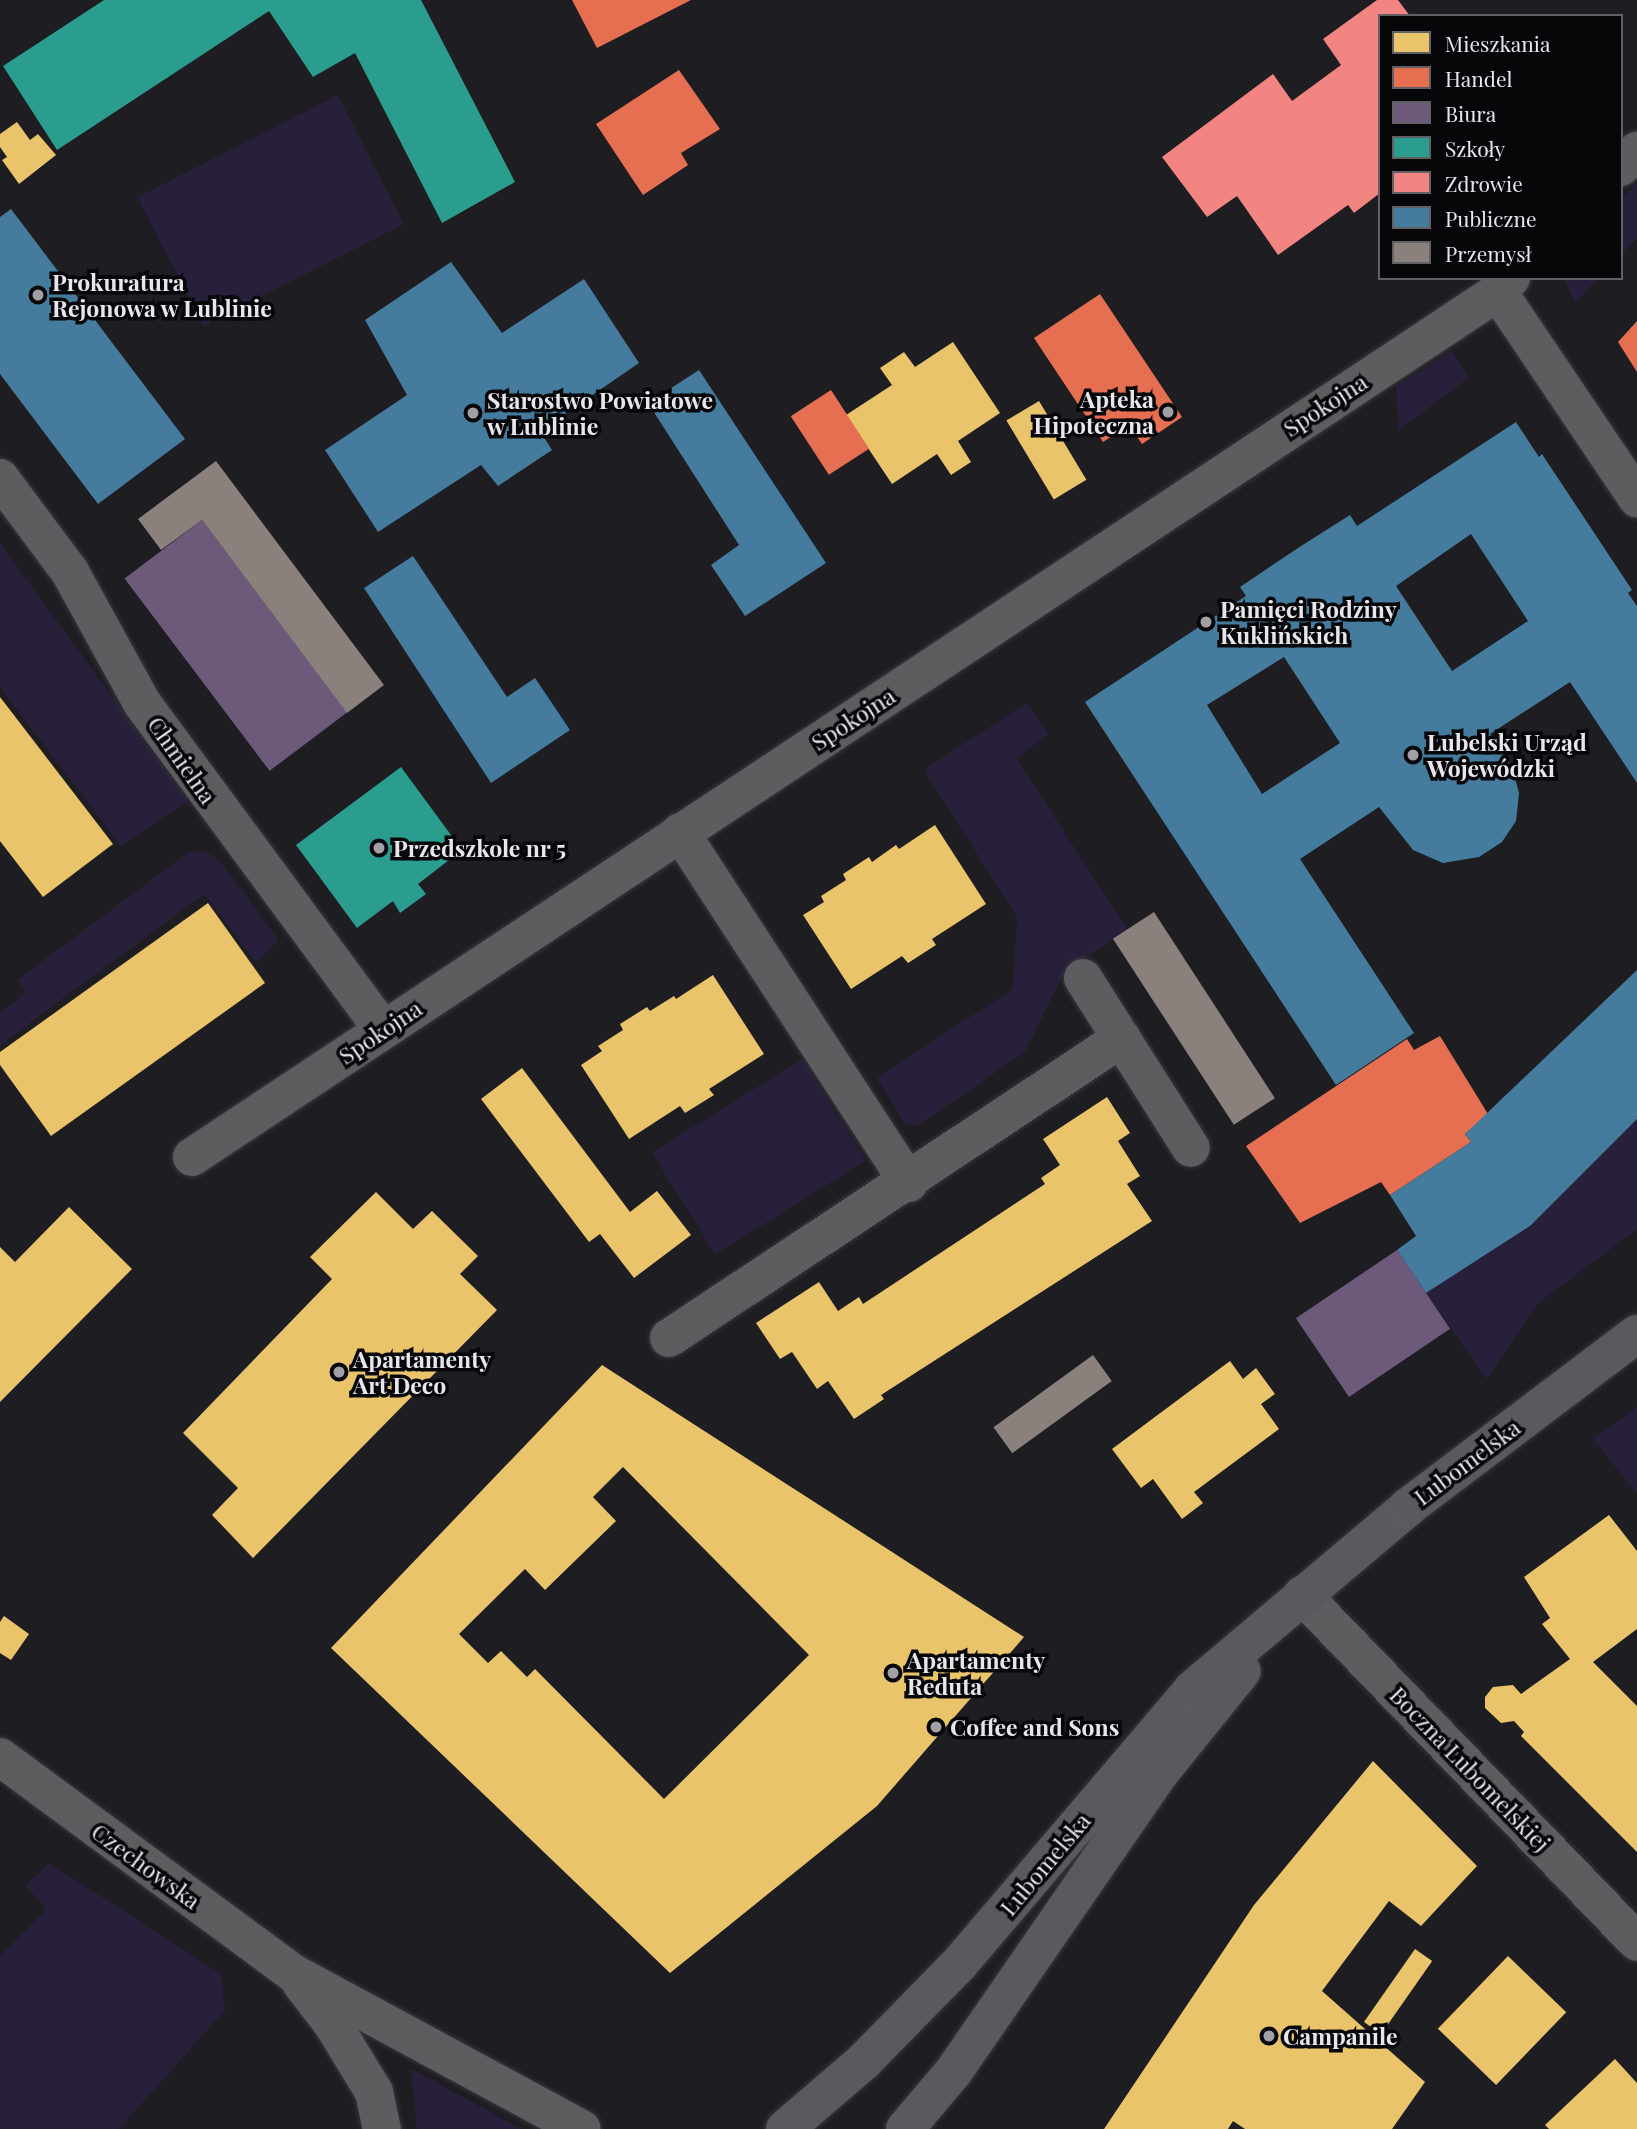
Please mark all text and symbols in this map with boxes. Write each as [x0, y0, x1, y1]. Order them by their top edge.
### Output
legend [1378, 14, 1623, 280]
text: Mieszkania [1445, 29, 1550, 57]
text: Handel [1445, 64, 1513, 92]
text: Biura [1445, 99, 1496, 127]
text: Szkoły [1445, 134, 1505, 162]
text: Zdrowie [1445, 169, 1523, 197]
text: Publiczne [1445, 204, 1537, 232]
text: Przemysł [1445, 239, 1532, 267]
place label: Prokuratura Rejonowa w Lublinie [52, 268, 273, 322]
marker: Prokuratura Rejonowa w Lublinie [30, 287, 46, 303]
street label: Spokojna [1278, 368, 1372, 442]
place label: Apteka Hipoteczna [1034, 385, 1154, 439]
place label: Starostwo Powiatowe w Lublinie [487, 386, 713, 440]
marker: Apteka Hipoteczna [1160, 404, 1176, 420]
marker: Starostwo Powiatowe w Lublinie [465, 405, 481, 421]
place label: Pamięci Rodziny Kuklińskich [1220, 595, 1397, 649]
marker: Pamięci Rodziny Kuklińskich [1198, 614, 1214, 630]
street label: Spokojna [806, 682, 900, 756]
street label: Chmielna [142, 711, 222, 809]
place label: Lubelski Urząd Wojewódzki [1427, 728, 1587, 782]
marker: Lubelski Urząd Wojewódzki [1405, 747, 1421, 763]
place label: Przedszkole nr 5 [393, 834, 567, 862]
marker: Przedszkole nr 5 [371, 840, 387, 856]
street label: Spokojna [333, 994, 427, 1070]
place label: Apartamenty Art Deco [353, 1345, 491, 1399]
marker: Apartamenty Art Deco [331, 1364, 347, 1380]
street label: Lubomelska [1409, 1413, 1525, 1511]
place label: Apartamenty Reduta [907, 1646, 1045, 1700]
marker: Apartamenty Reduta [885, 1665, 901, 1681]
street label: Boczna Lubomelskiej [1384, 1681, 1556, 1857]
place label: Coffee and Sons [950, 1713, 1119, 1741]
marker: Coffee and Sons [928, 1719, 944, 1735]
street label: Lubomelska [994, 1807, 1096, 1921]
street label: Czechowska [86, 1817, 206, 1915]
place label: Campanile [1283, 2022, 1398, 2050]
marker: Campanile [1261, 2028, 1277, 2044]

